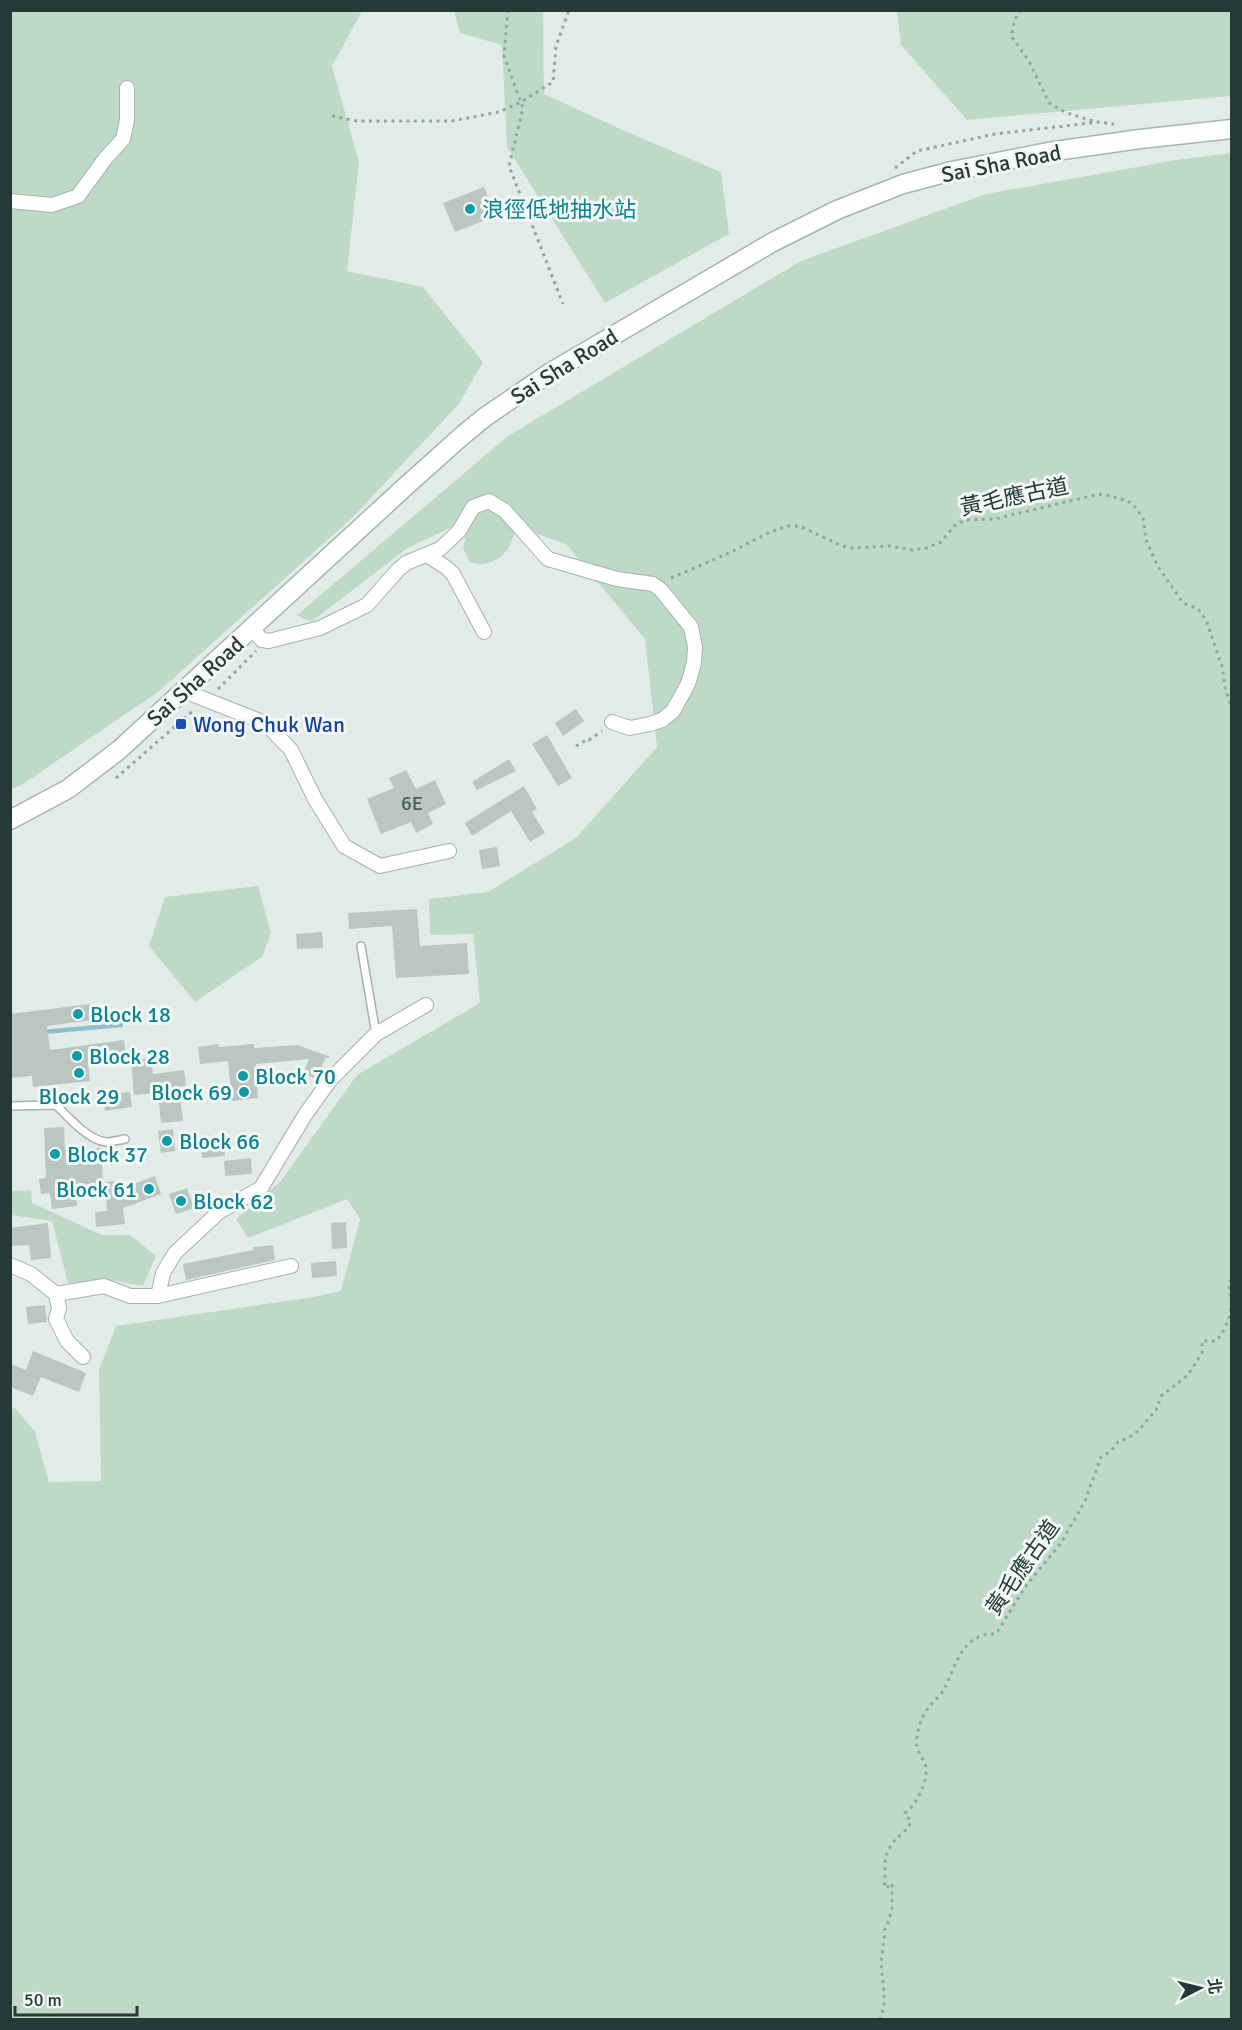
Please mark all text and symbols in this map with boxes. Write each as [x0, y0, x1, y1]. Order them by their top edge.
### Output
street label: Sai Sha Road [939, 139, 1063, 188]
place label: 浪徑低地抽水站 [482, 196, 636, 223]
marker: 浪徑低地抽水站 [463, 202, 477, 216]
street label: Sai Sha Road [506, 323, 623, 410]
street label: 黃毛應古道 [957, 472, 1071, 521]
street label: Sai Sha Road [141, 631, 250, 732]
place label: Wong Chuk Wan [193, 711, 345, 738]
marker: Wong Chuk Wan [174, 717, 188, 731]
house number: 6E [401, 791, 423, 816]
place label: Block 18 [90, 1001, 171, 1028]
marker: Block 18 [71, 1007, 85, 1021]
place label: Block 28 [89, 1043, 170, 1070]
marker: Block 28 [70, 1049, 84, 1063]
place label: Block 70 [255, 1063, 336, 1090]
marker: Block 29 [72, 1066, 86, 1080]
marker: Block 70 [236, 1069, 250, 1083]
place label: Block 69 [151, 1079, 232, 1106]
place label: Block 29 [39, 1083, 120, 1110]
marker: Block 69 [237, 1085, 251, 1099]
place label: Block 66 [179, 1128, 260, 1155]
marker: Block 66 [160, 1134, 174, 1148]
place label: Block 37 [67, 1141, 148, 1168]
marker: Block 37 [48, 1147, 62, 1161]
place label: Block 61 [56, 1176, 137, 1203]
marker: Block 61 [142, 1182, 156, 1196]
place label: Block 62 [193, 1188, 274, 1215]
marker: Block 62 [174, 1194, 188, 1208]
street label: 黃毛應古道 [980, 1514, 1065, 1620]
north arrow [1170, 1958, 1230, 2018]
text: 北 [1203, 1977, 1225, 1995]
scale bar [15, 1979, 136, 2017]
text: 50 m [24, 1989, 62, 2011]

